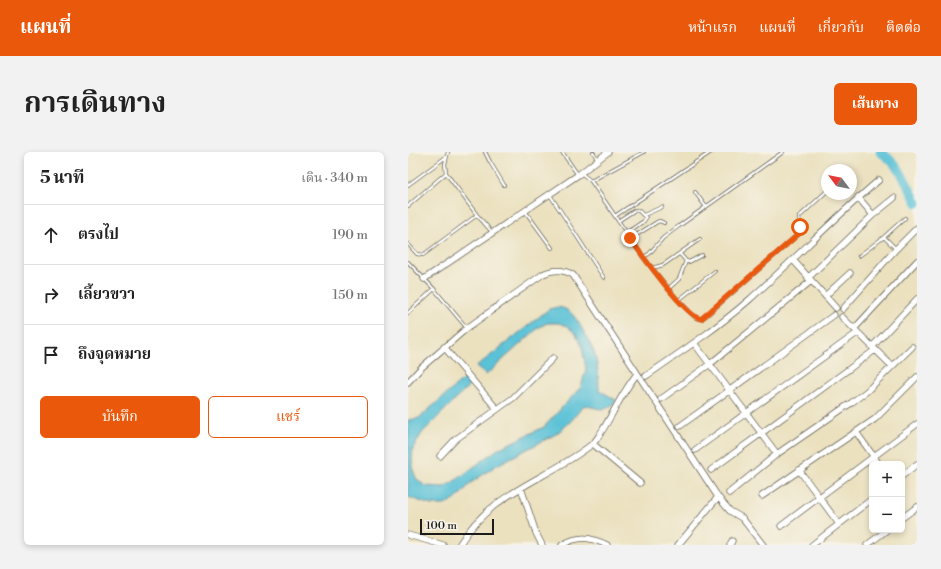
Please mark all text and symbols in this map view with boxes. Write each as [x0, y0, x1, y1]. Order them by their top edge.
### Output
text: แผนที่ [20, 15, 71, 39]
text: หน้าแรก [688, 19, 737, 37]
text: แผนที่ [759, 19, 796, 37]
text: เกี่ยวกับ [818, 19, 864, 37]
text: ติดต่อ [886, 19, 921, 37]
button: เส้นทาง [834, 83, 917, 125]
text: การเดินทาง [24, 86, 166, 121]
north arrow [821, 164, 857, 200]
text: 5 นาที [40, 167, 84, 189]
text: เดิน · 340 m [301, 170, 368, 186]
route start [791, 218, 809, 236]
icon: ahead [40, 224, 62, 246]
text: ตรงไป [78, 225, 119, 244]
text: 190 m [332, 227, 368, 243]
route end [621, 229, 639, 247]
icon: right [40, 284, 62, 306]
text: เลี้ยวขวา [78, 285, 135, 304]
text: 150 m [333, 287, 368, 303]
icon: arrive [40, 344, 62, 366]
text: ถึงจุดหมาย [78, 345, 151, 364]
button: บันทึก [40, 396, 200, 438]
button: แชร์ [208, 396, 368, 438]
map controls [869, 461, 905, 533]
button: + [869, 461, 905, 497]
button: − [869, 497, 905, 533]
scale bar [420, 517, 494, 536]
text: 100 m [426, 519, 457, 533]

